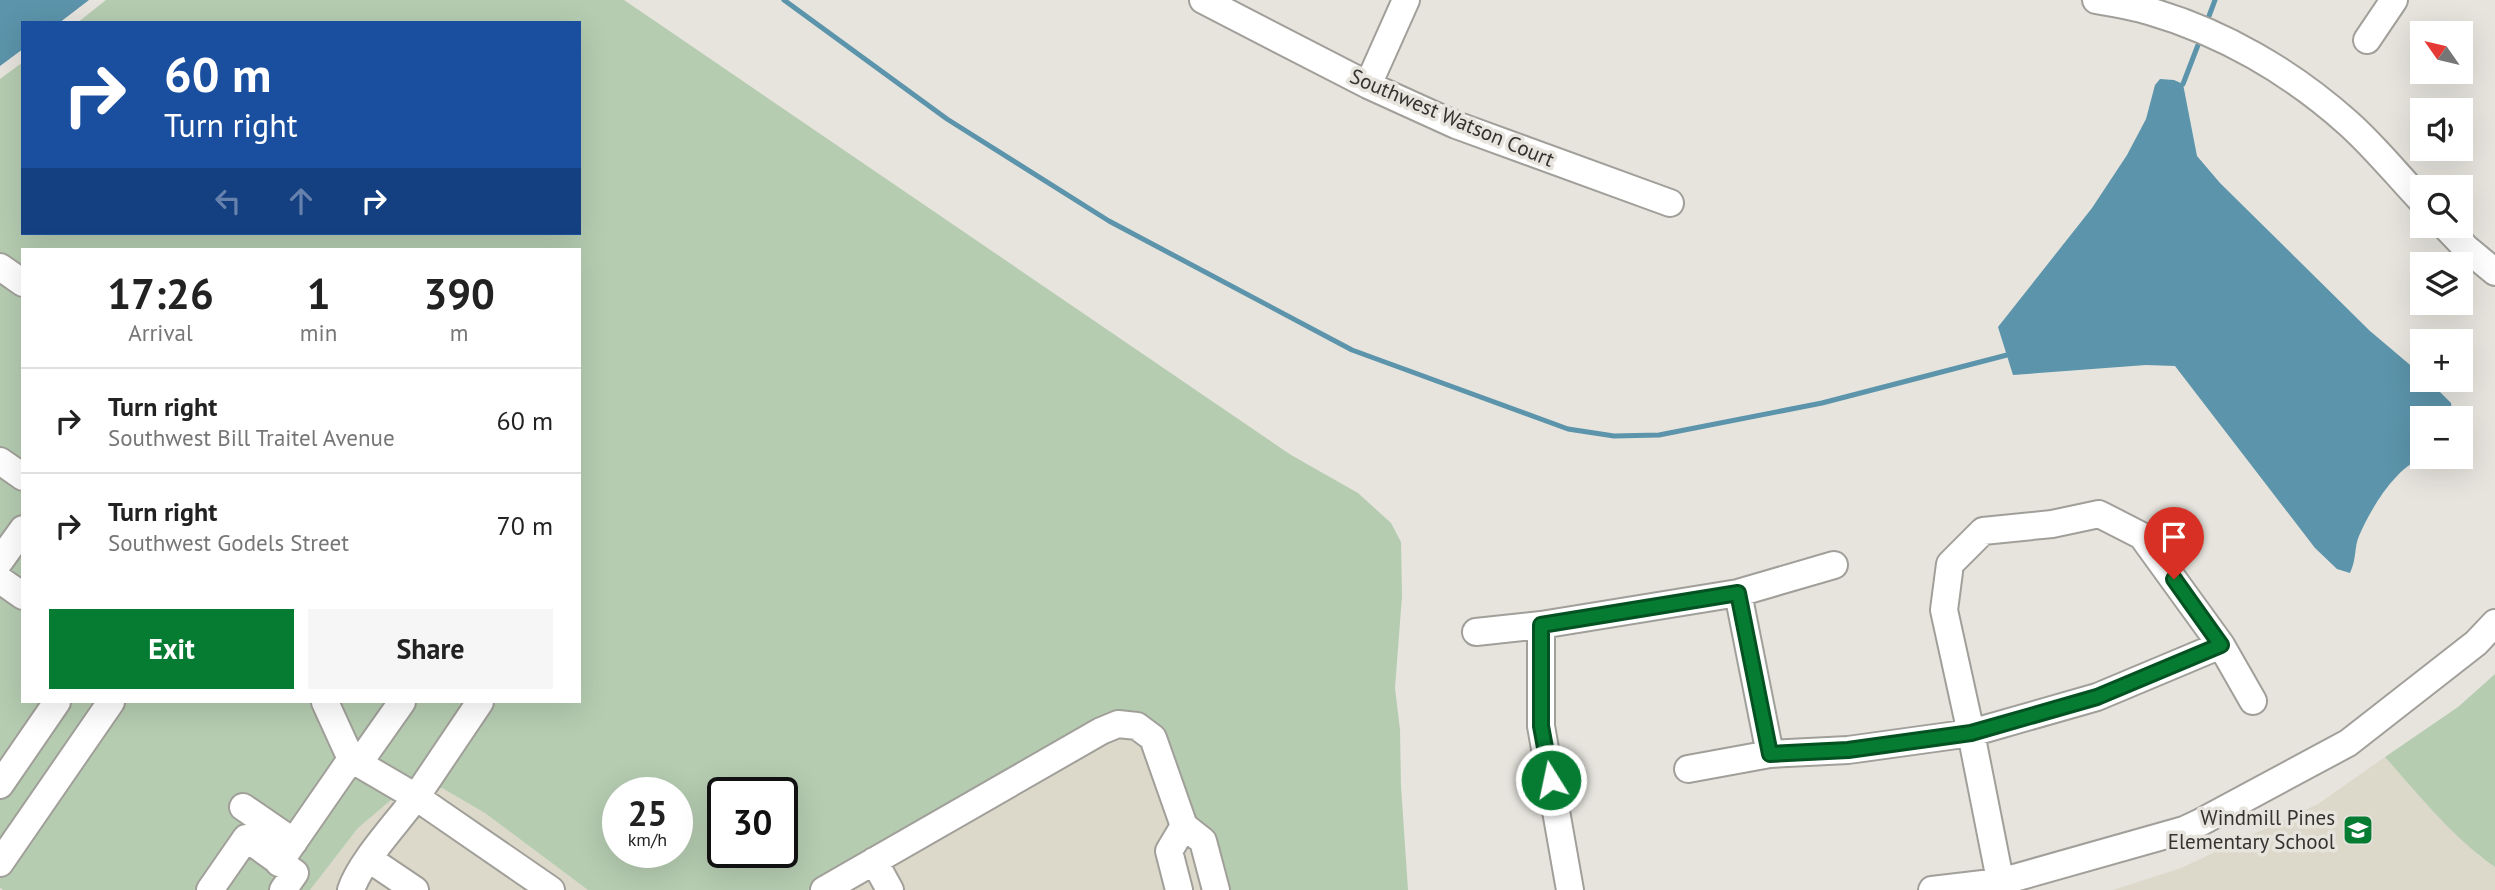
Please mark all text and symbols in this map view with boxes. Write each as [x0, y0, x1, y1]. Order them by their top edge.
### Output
north arrow [2410, 21, 2473, 84]
map controls [2410, 21, 2473, 469]
text: 60 m [164, 42, 271, 106]
icon: right [49, 49, 140, 140]
street label: Southwest Watson Court [1346, 62, 1558, 173]
button: sound [2410, 98, 2473, 161]
text: Turn right [164, 104, 298, 146]
button: search [2410, 175, 2473, 238]
icon: left [209, 182, 247, 220]
icon: ahead [282, 182, 320, 220]
icon: right [355, 182, 393, 220]
button: layers [2410, 252, 2473, 315]
text: 17:26 [107, 266, 214, 321]
text: 1 [307, 266, 330, 321]
text: 390 [423, 266, 495, 321]
text: Arrival [128, 318, 193, 347]
text: min [300, 318, 337, 347]
text: m [450, 318, 468, 347]
button: + [2410, 329, 2473, 392]
text: Turn right [108, 390, 217, 423]
icon: right [49, 402, 87, 440]
text: 60 m [497, 404, 553, 437]
button: − [2410, 406, 2473, 469]
text: Southwest Bill Traitel Avenue [108, 423, 395, 452]
text: Turn right [108, 495, 217, 528]
icon: right [49, 507, 87, 545]
pin [2144, 507, 2204, 579]
text: 70 m [497, 509, 553, 542]
icon: arrive [2155, 518, 2193, 556]
text: Southwest Godels Street [108, 528, 349, 557]
button: Exit [49, 609, 294, 689]
button: Share [308, 609, 553, 689]
position arrow [1514, 743, 1588, 817]
speed limit sign: 30 [707, 777, 798, 868]
text: 25 [628, 790, 667, 836]
place label: Windmill Pines Elementary School [2168, 804, 2335, 855]
school or university icon: Windmill Pines Elementary School [2341, 813, 2375, 847]
text: km/h [628, 828, 667, 851]

